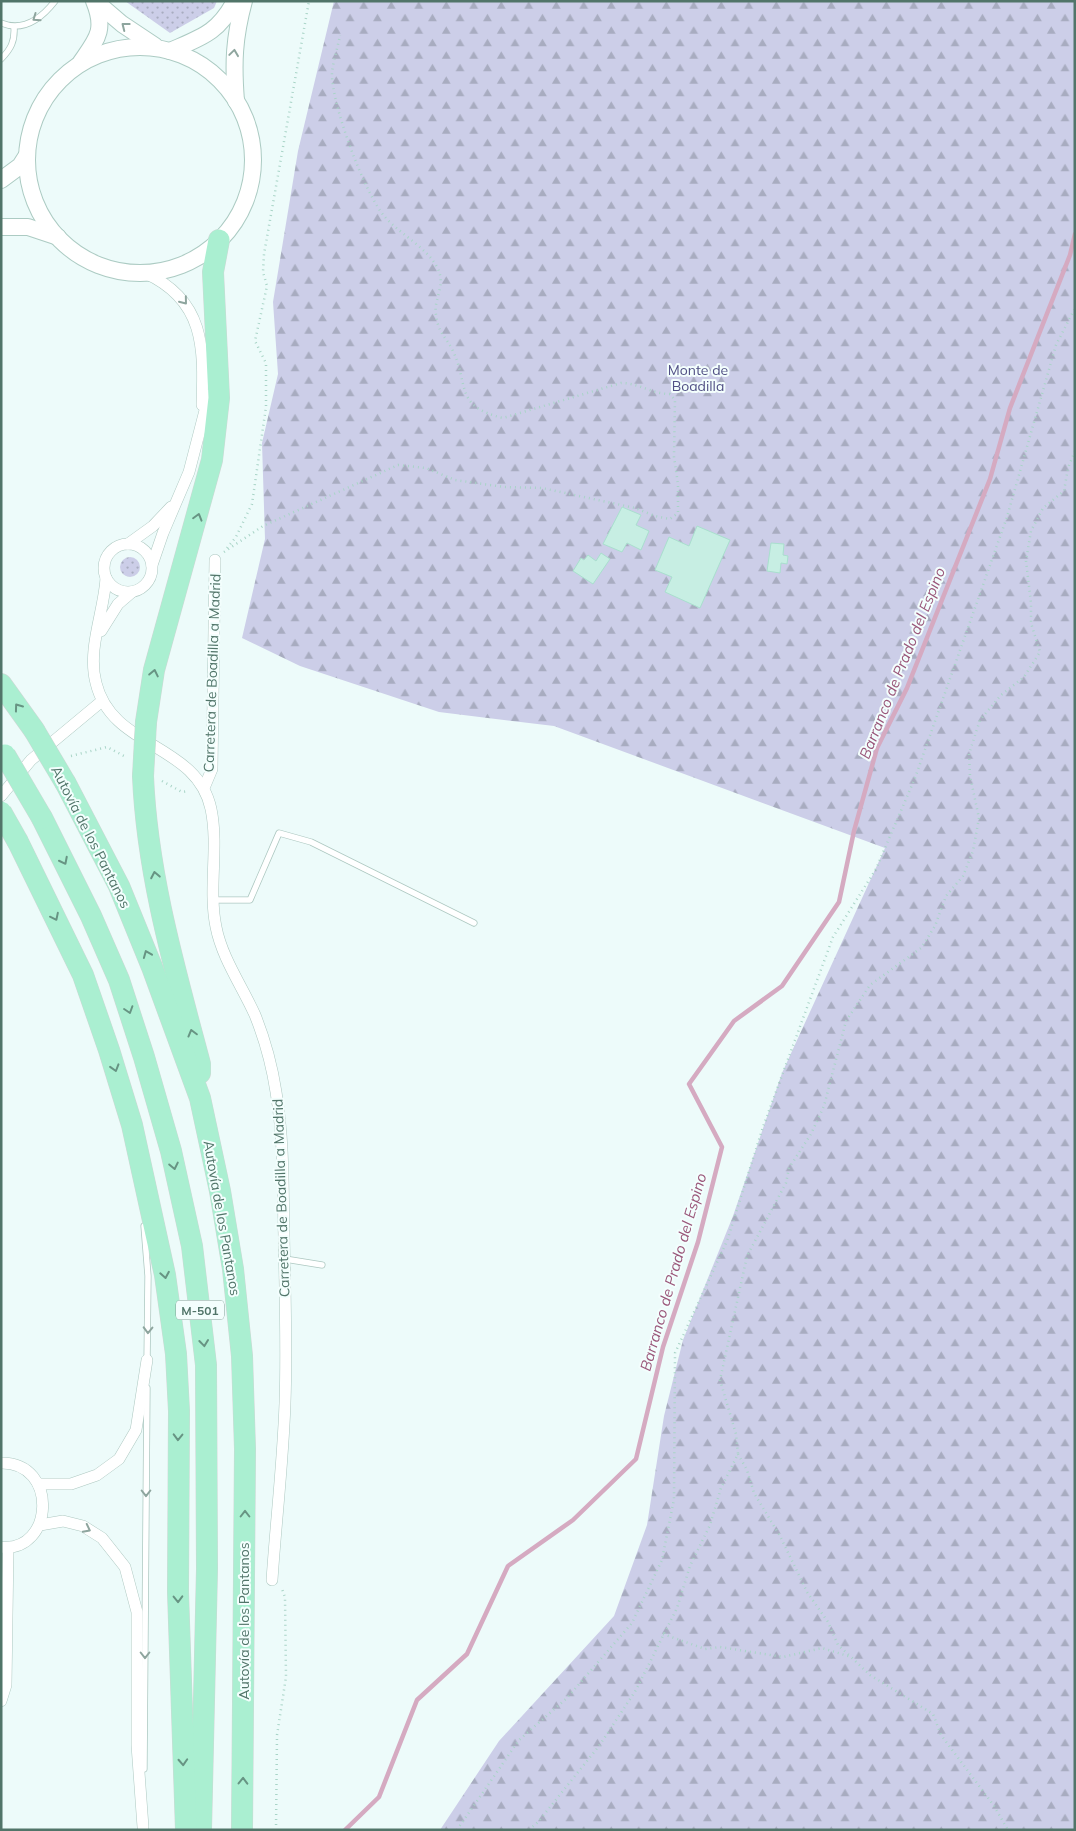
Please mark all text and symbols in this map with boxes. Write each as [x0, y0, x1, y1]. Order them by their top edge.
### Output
one-way arrow [33, 12, 42, 21]
one-way arrow [121, 23, 131, 32]
one-way arrow [228, 48, 239, 56]
one-way arrow [178, 296, 187, 305]
park label: Monte de Boadilla [668, 361, 728, 395]
one-way arrow [192, 513, 203, 522]
water label: Barranco de Prado del Espino [855, 564, 949, 762]
street label: Carretera de Boadilla a Madrid [200, 573, 224, 773]
one-way arrow [148, 669, 159, 678]
one-way arrow [15, 703, 24, 713]
street label: Autovía de los Pantanos [47, 763, 135, 911]
one-way arrow [58, 856, 68, 865]
one-way arrow [150, 871, 161, 879]
one-way arrow [49, 912, 59, 921]
one-way arrow [142, 950, 153, 959]
one-way arrow [123, 1005, 133, 1014]
one-way arrow [188, 1030, 198, 1038]
one-way arrow [109, 1063, 119, 1071]
street label: Carretera de Boadilla a Madrid [269, 1098, 293, 1298]
street label: Autovía de los Pantanos [199, 1139, 245, 1297]
one-way arrow [168, 1162, 179, 1170]
water label: Barranco de Prado del Espino [636, 1171, 710, 1373]
one-way arrow [159, 1271, 169, 1279]
road number: M-501 [176, 1300, 224, 1320]
one-way arrow [143, 1326, 153, 1334]
one-way arrow [198, 1340, 209, 1348]
one-way arrow [173, 1433, 183, 1441]
one-way arrow [141, 1489, 151, 1497]
one-way arrow [240, 1509, 250, 1517]
one-way arrow [81, 1523, 90, 1533]
street label: Autovía de los Pantanos [235, 1542, 253, 1700]
one-way arrow [173, 1595, 184, 1603]
one-way arrow [140, 1652, 150, 1659]
one-way arrow [178, 1758, 189, 1766]
one-way arrow [238, 1777, 248, 1784]

